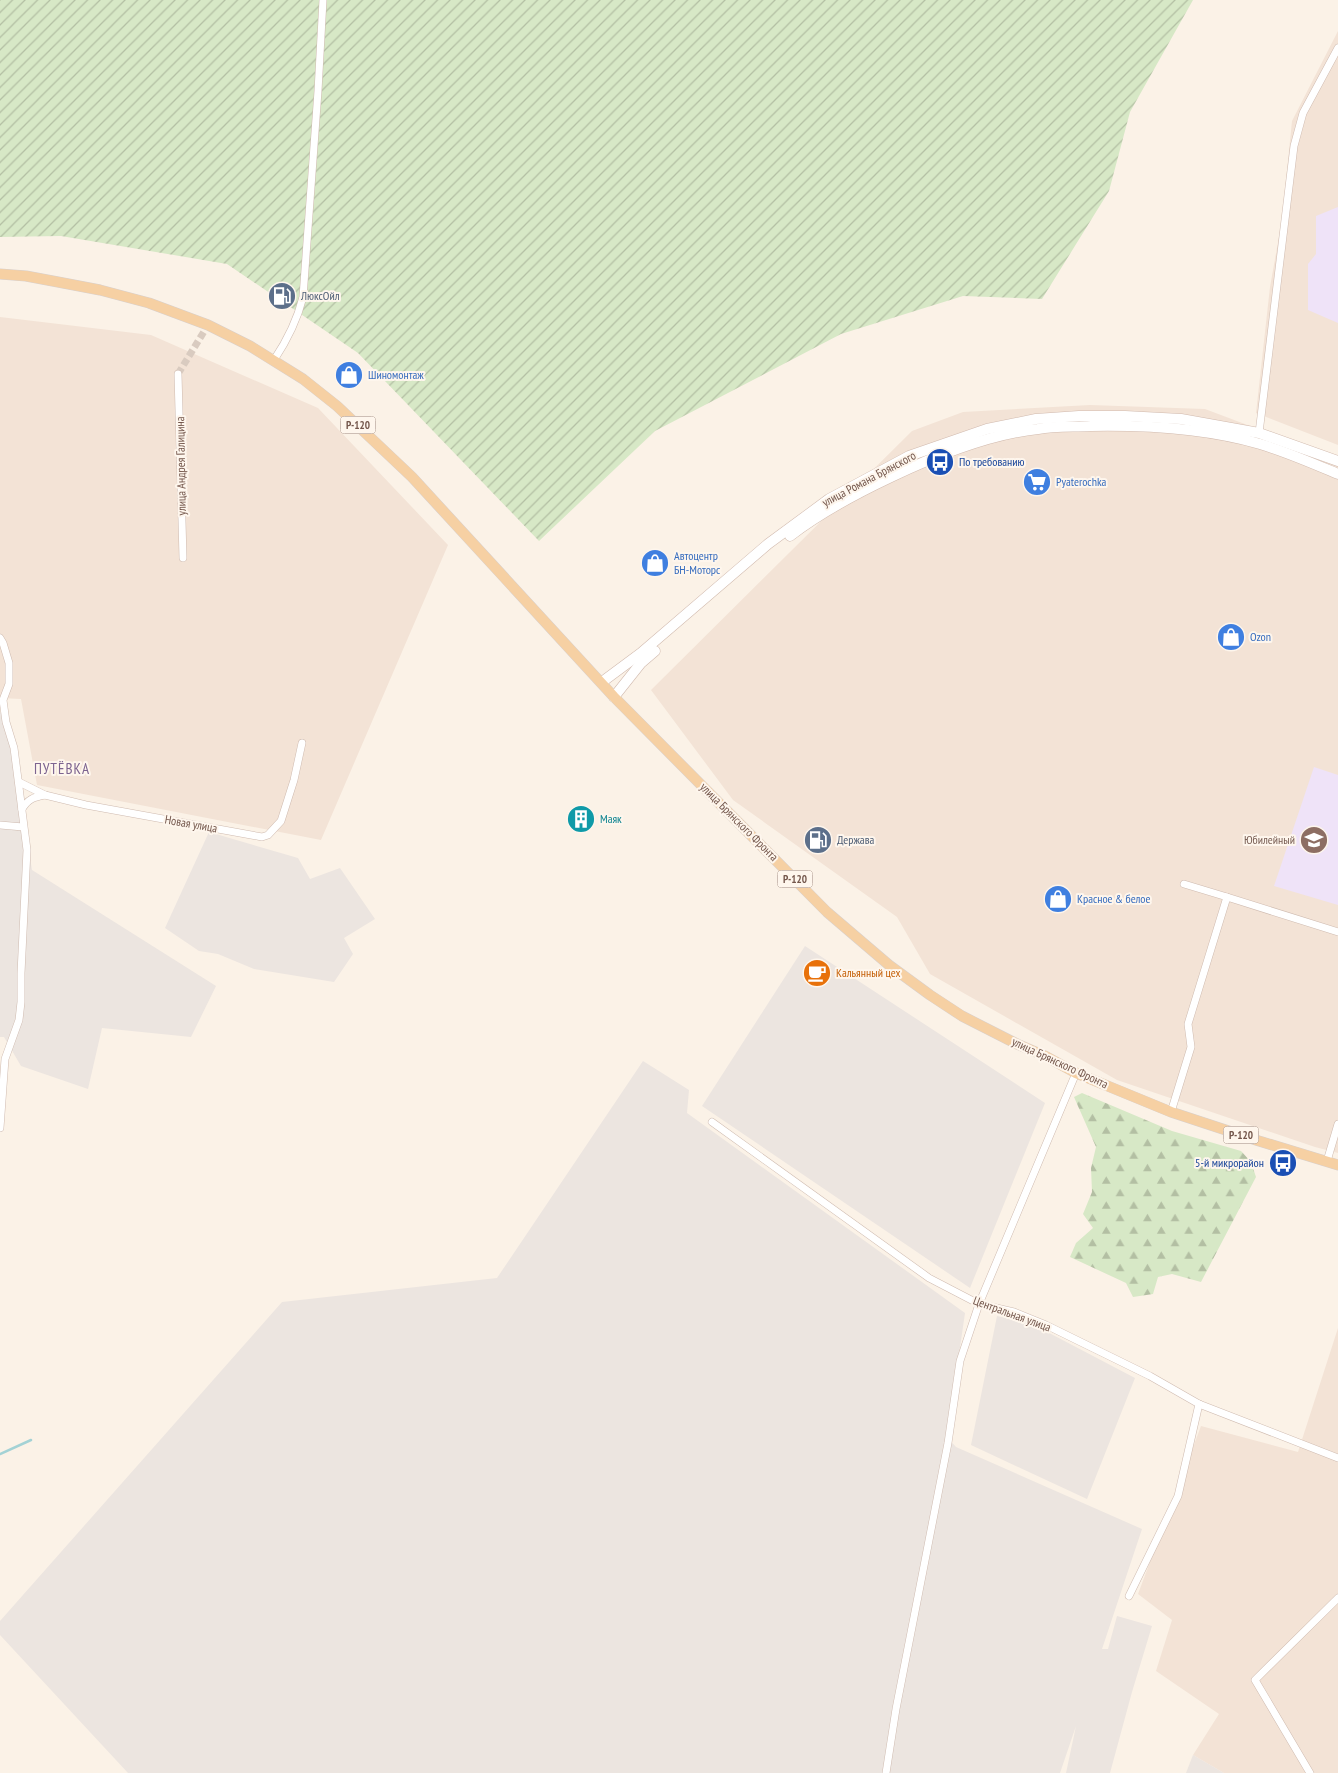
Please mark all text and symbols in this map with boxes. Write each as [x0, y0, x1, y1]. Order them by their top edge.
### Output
fuel station icon: ЛюксОйл [267, 281, 297, 311]
place label: ЛюксОйл [300, 288, 340, 303]
shop icon: Шиномонтаж [334, 360, 364, 390]
place label: Шиномонтаж [368, 367, 424, 382]
street label: улица Андрея Галицина [172, 416, 189, 516]
road number: Р-120 [340, 416, 376, 434]
bus stop icon: По требованию [925, 447, 955, 477]
street label: улица Романа Брянского [819, 448, 918, 510]
place label: По требованию [959, 454, 1025, 469]
supermarket icon: Pyaterochka [1022, 467, 1052, 497]
place label: Pyaterochka [1056, 474, 1107, 489]
shop icon: Автоцентр БН-Моторс [640, 548, 670, 578]
place label: Автоцентр БН-Моторс [674, 548, 721, 577]
shop icon: Ozon [1216, 622, 1246, 652]
place label: Ozon [1250, 629, 1271, 644]
district label: ПУТЁВКА [34, 759, 90, 778]
street label: улица Брянского Фронта [697, 779, 782, 864]
building icon: Маяк [566, 804, 596, 834]
place label: Маяк [600, 811, 622, 826]
street label: Новая улица [164, 812, 219, 836]
fuel station icon: Держава [803, 825, 833, 855]
school or university icon: Юбилейный [1299, 825, 1329, 855]
place label: Держава [837, 832, 874, 847]
place label: Юбилейный [1244, 832, 1295, 847]
road number: Р-120 [778, 871, 812, 888]
shop icon: Красное & белое [1043, 884, 1073, 914]
place label: Красное & белое [1077, 891, 1151, 906]
cafe icon: Кальянный цех [802, 958, 832, 988]
place label: Кальянный цех [836, 965, 901, 980]
street label: улица Брянского Фронта [1010, 1034, 1111, 1092]
road number: Р-120 [1224, 1126, 1258, 1144]
bus stop icon: 5-й микрорайон [1268, 1148, 1298, 1178]
place label: 5-й микрорайон [1195, 1155, 1264, 1170]
street label: Центральная улица [971, 1293, 1053, 1335]

